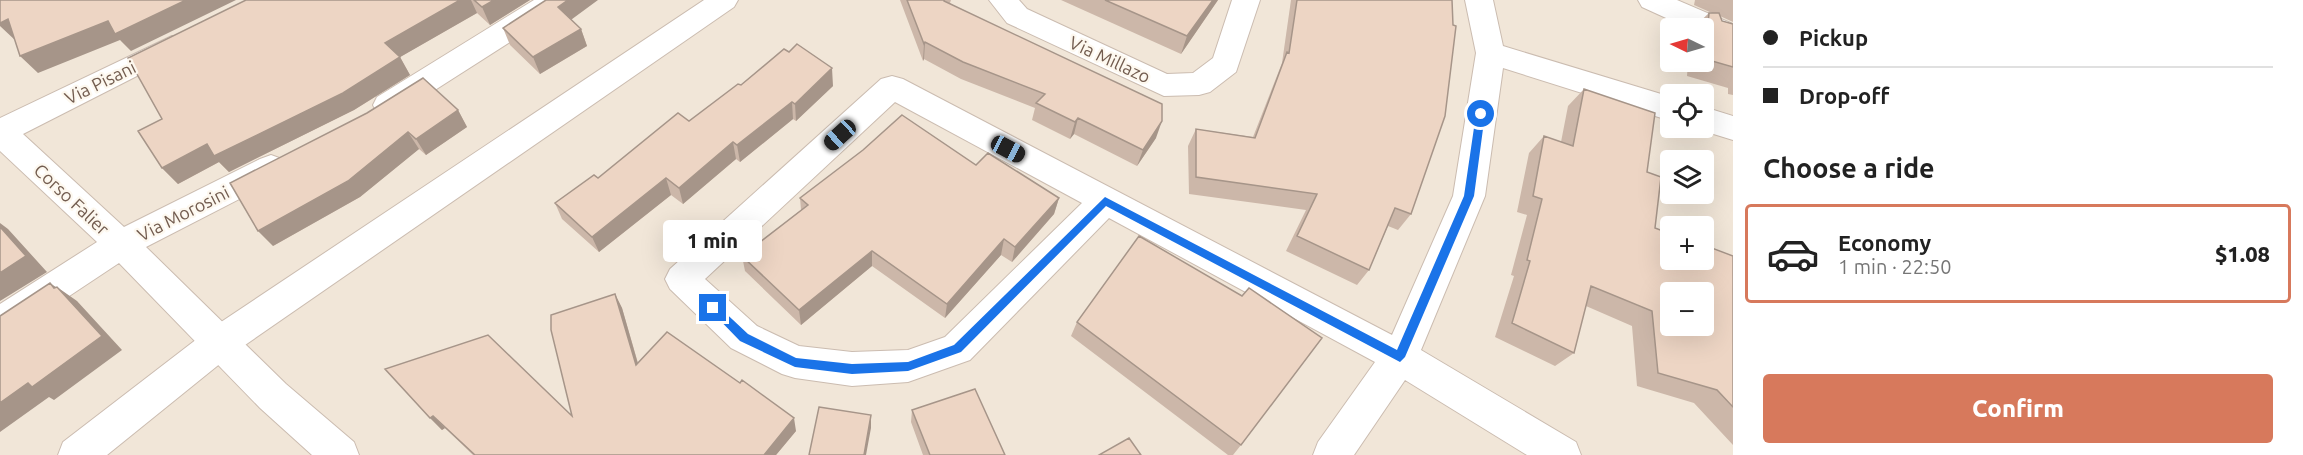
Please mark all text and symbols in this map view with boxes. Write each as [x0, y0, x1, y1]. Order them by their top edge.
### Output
north arrow [1660, 18, 1714, 72]
map controls [1660, 18, 1714, 336]
text: Pickup [1799, 25, 1868, 50]
street label: Via Millazo [1066, 32, 1154, 86]
street label: Via Pisani [61, 56, 139, 108]
text: Drop-off [1799, 83, 1889, 108]
button: locate [1660, 84, 1714, 138]
route start [1467, 100, 1494, 127]
car [821, 116, 859, 154]
car [988, 133, 1028, 165]
button: layers [1660, 150, 1714, 204]
text: Choose a ride [1763, 153, 1935, 183]
street label: Corso Falier [31, 159, 114, 239]
street label: Via Morosini [134, 181, 232, 245]
button: + [1660, 216, 1714, 270]
callout: 1 min [664, 221, 762, 263]
icon: car [1766, 227, 1820, 281]
text: 1 min [687, 229, 738, 252]
text: Economy [1838, 230, 1931, 255]
text: $1.08 [2215, 241, 2270, 266]
text: 1 min · 22:50 [1838, 255, 1952, 278]
button: − [1660, 282, 1714, 336]
route end [699, 294, 726, 321]
button: Confirm [1763, 374, 2273, 443]

